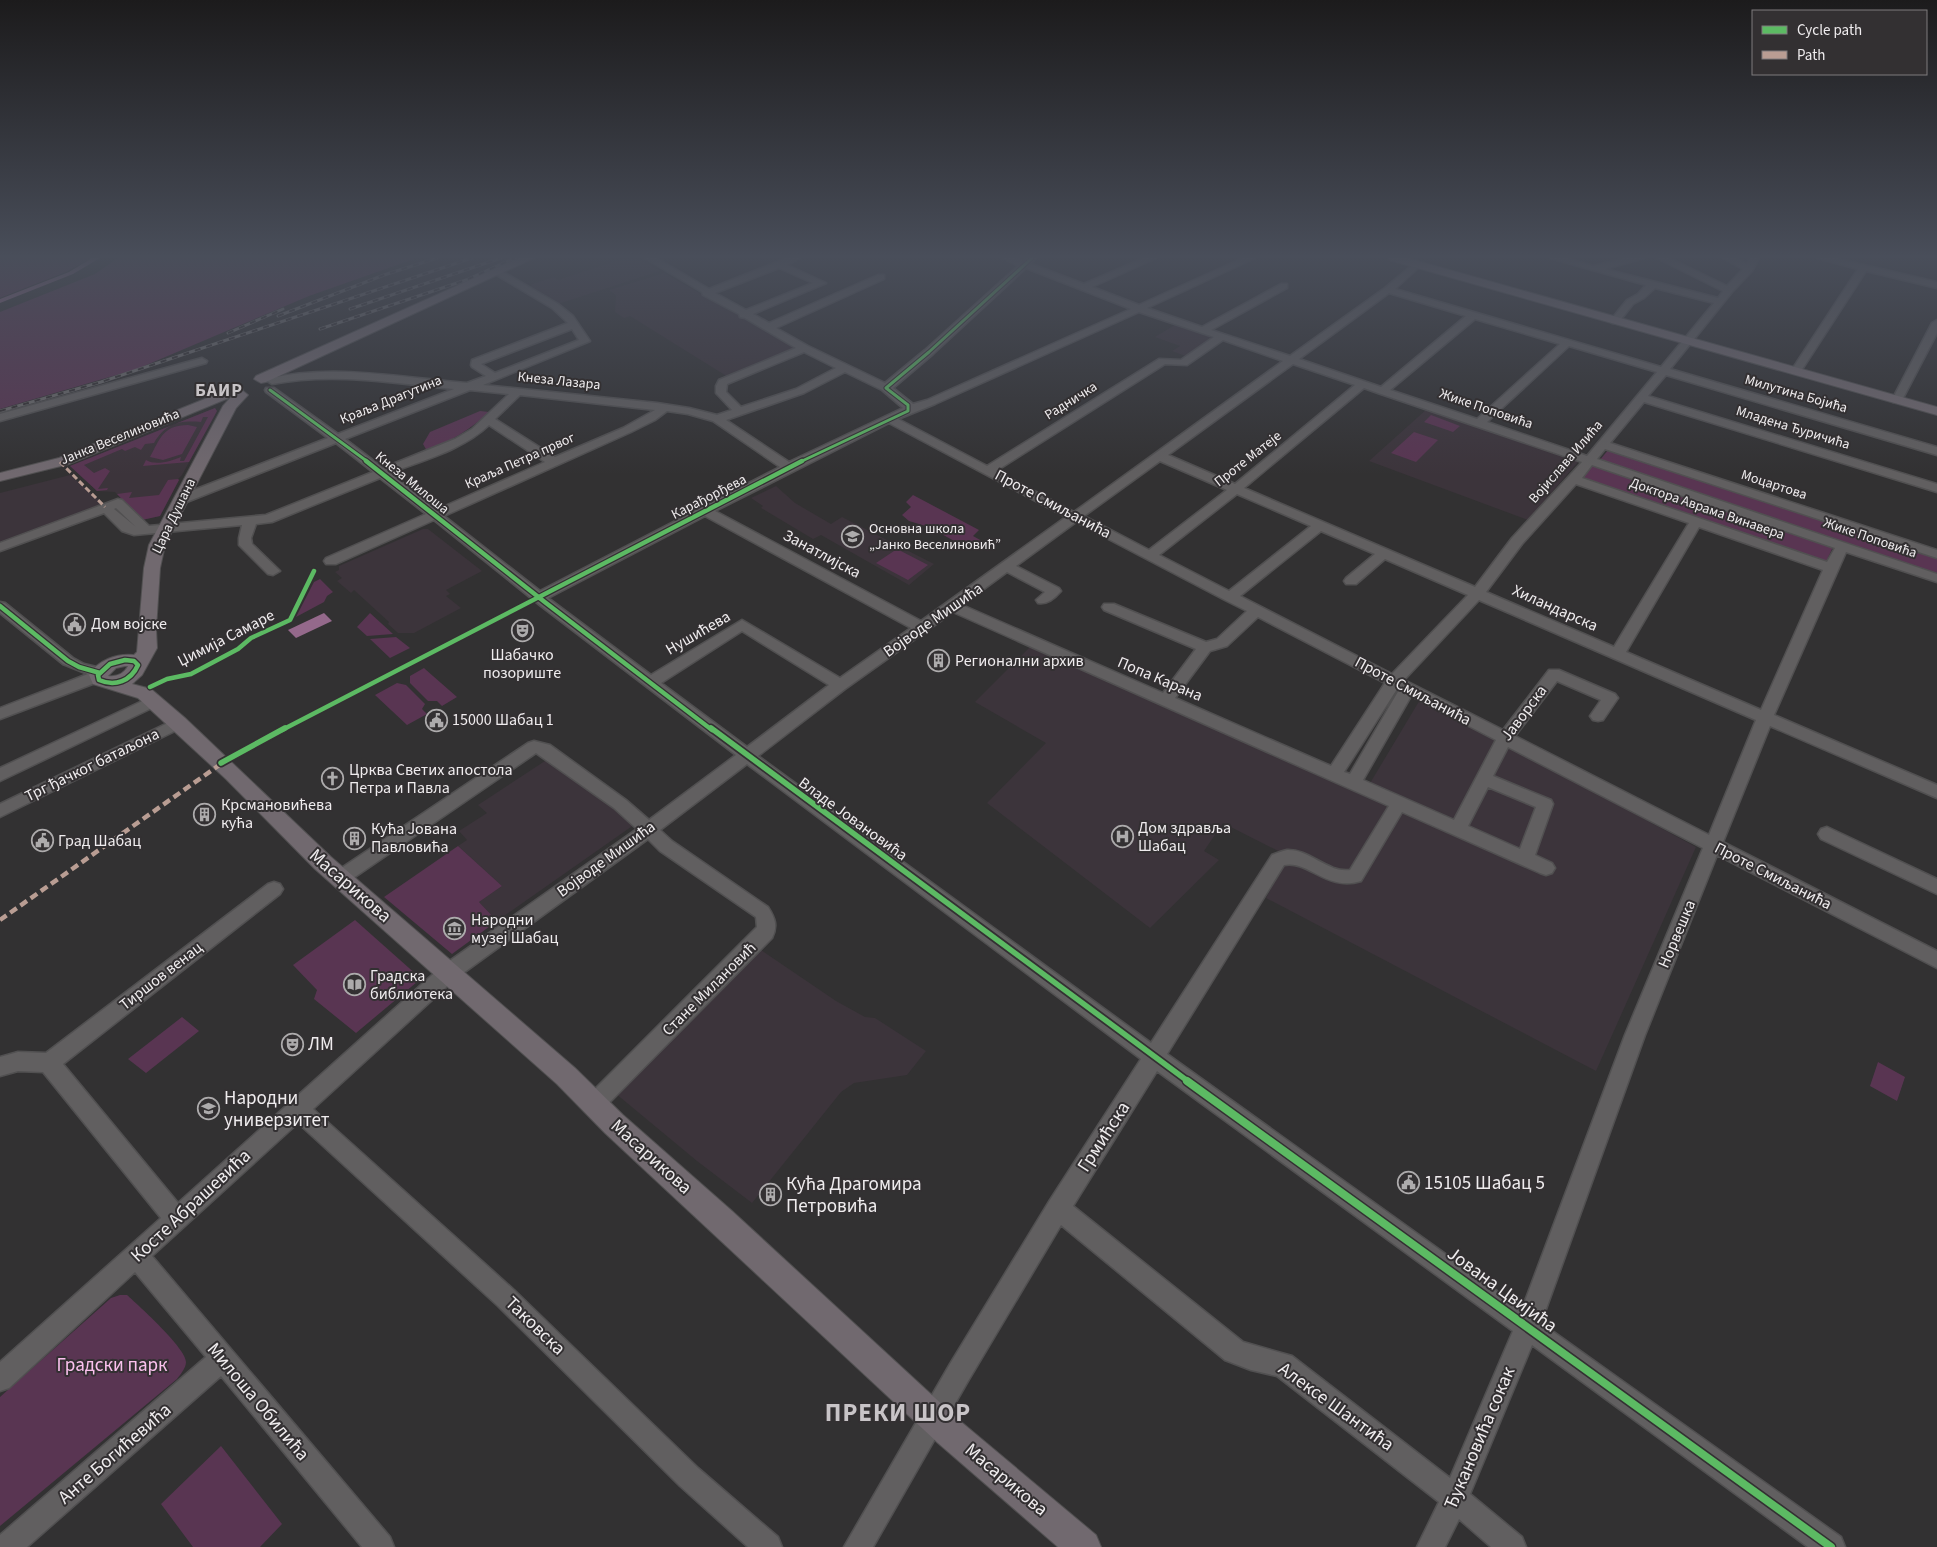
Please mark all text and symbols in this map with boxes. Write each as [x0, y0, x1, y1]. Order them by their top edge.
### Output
legend [1752, 10, 1927, 75]
text: Cycle path [1797, 20, 1862, 41]
text: Path [1797, 45, 1825, 66]
street label: Кнеза Лазара [517, 367, 601, 395]
street label: Краља Драгутина [337, 370, 445, 430]
street label: Милутина Бојића [1742, 370, 1850, 418]
street label: Радничка [1041, 377, 1101, 425]
district label: БАИР [195, 378, 243, 403]
street label: Жике Поповића [1437, 384, 1535, 434]
street label: Младена Ђуричића [1734, 401, 1852, 455]
street label: Јанка Веселиновића [57, 404, 183, 470]
street label: Војислава Илића [1524, 416, 1608, 508]
street label: Проте Матеје [1210, 426, 1286, 492]
street label: Краља Петра првог [462, 428, 578, 494]
street label: Кнеза Милоша [371, 447, 453, 519]
street label: Проте Смиљанића [991, 464, 1115, 544]
street label: Моцартова [1738, 465, 1810, 505]
street label: Карађорђева [668, 469, 750, 525]
street label: Доктора Аврама Винавера [1627, 473, 1787, 545]
street label: Цара Душана [147, 475, 201, 557]
street label: Жике Поповића [1821, 513, 1919, 563]
place label: Основна школа „Јанко Веселиновић” [869, 519, 1001, 555]
street label: Занатлијска [779, 524, 865, 584]
school or university icon: Основна школа „Јанко Веселиновић” [841, 525, 865, 549]
street label: Војводе Мишића [879, 577, 987, 663]
street label: Хиландарска [1509, 579, 1601, 637]
street label: Џимија Самаре [174, 604, 278, 672]
street label: Нушићева [661, 606, 735, 660]
public building icon: Дом војске [63, 612, 87, 636]
place label: Дом војске [91, 613, 167, 635]
theatre icon: Шабачко позориште [510, 619, 534, 643]
place label: Шабачко позориште [483, 644, 561, 684]
building icon: Регионални архив [927, 649, 951, 673]
place label: Регионални архив [955, 650, 1084, 672]
street label: Попа Карана [1114, 651, 1206, 707]
street label: Проте Смиљанића [1351, 651, 1475, 731]
street label: Јаворска [1496, 681, 1552, 745]
public building icon: 15000 Шабац 1 [424, 708, 448, 732]
place label: 15000 Шабац 1 [452, 709, 554, 731]
street label: Трг ђачког батаљона [21, 723, 163, 807]
place label: Црква Светих апостола Петра и Павла [349, 759, 513, 799]
church icon: Црква Светих апостола Петра и Павла [321, 767, 345, 791]
street label: Владе Јовановића [794, 772, 912, 866]
place label: Крсмановићева кућа [221, 794, 332, 834]
building icon: Крсмановићева кућа [193, 802, 217, 826]
street label: Војводе Мишића [552, 816, 660, 902]
place label: Дом здравља Шабац [1138, 817, 1231, 857]
place label: Кућа Јована Павловића [371, 818, 457, 858]
hospital icon: Дом здравља Шабац [1110, 825, 1134, 849]
building icon: Кућа Јована Павловића [343, 826, 367, 850]
public building icon: Град Шабац [30, 829, 54, 853]
place label: Град Шабац [58, 830, 141, 852]
street label: Проте Смиљанића [1711, 837, 1835, 915]
street label: Масарикова [303, 843, 397, 929]
street label: Норвешка [1653, 897, 1701, 971]
place label: Народни музеј Шабац [471, 909, 558, 949]
museum icon: Народни музеј Шабац [443, 917, 467, 941]
street label: Тиршов венац [115, 937, 207, 1015]
street label: Стане Милановић [657, 937, 761, 1041]
place label: Градска библиотека [370, 965, 453, 1005]
library icon: Градска библиотека [342, 973, 366, 997]
place label: ЛМ [308, 1031, 334, 1058]
theatre icon: ЛМ [280, 1032, 304, 1056]
place label: Народни универзитет [224, 1085, 330, 1134]
street label: Грмићска [1071, 1096, 1137, 1178]
school or university icon: Народни универзитет [196, 1097, 220, 1121]
street label: Масарикова [604, 1113, 698, 1201]
street label: Косте Абрашевића [125, 1143, 257, 1269]
place label: 15105 Шабац 5 [1424, 1170, 1545, 1197]
place label: Кућа Драгомира Петровића [786, 1171, 922, 1220]
public building icon: 15105 Шабац 5 [1396, 1171, 1420, 1195]
building icon: Кућа Драгомира Петровића [758, 1183, 782, 1207]
street label: Јована Цвијића [1441, 1241, 1563, 1339]
street label: Таковска [499, 1290, 571, 1362]
street label: Милоша Обилића [200, 1337, 316, 1467]
park label: Градски парк [57, 1352, 168, 1379]
street label: Алексе Шантића [1273, 1356, 1399, 1458]
street label: Ђукановића сокак [1438, 1362, 1522, 1513]
district label: ПРЕКИ ШОР [825, 1395, 971, 1431]
street label: Анте Богићевића [52, 1397, 178, 1511]
street label: Масарикова [959, 1437, 1053, 1523]

